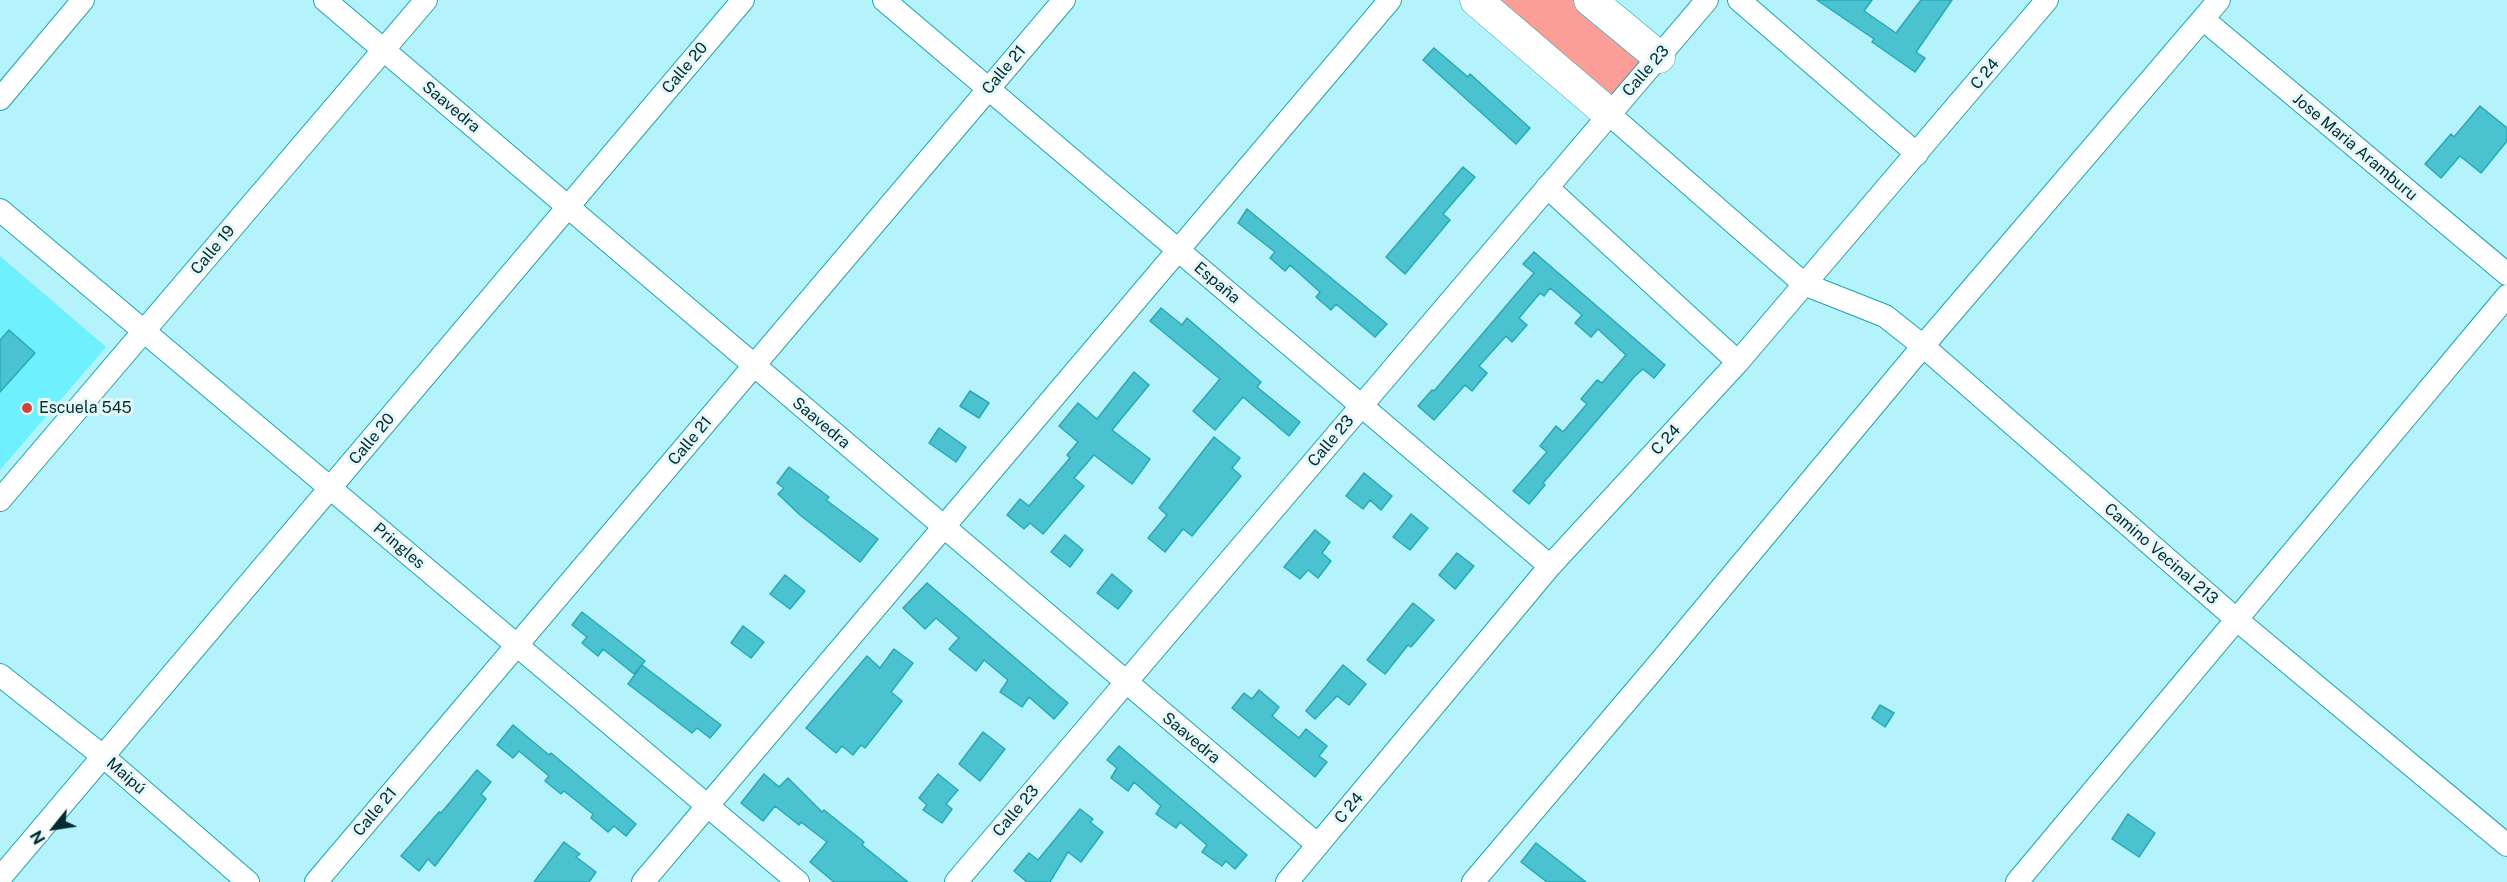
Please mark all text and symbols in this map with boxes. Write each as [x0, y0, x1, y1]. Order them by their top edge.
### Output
street label: Calle 20 [658, 38, 712, 98]
street label: Calle 21 [978, 42, 1030, 98]
street label: Calle 23 [1619, 42, 1673, 100]
street label: C 24 [1967, 55, 2003, 93]
street label: Saavedra [418, 77, 484, 137]
street label: Jose Maria Aramburu [2289, 89, 2421, 205]
street label: Calle 19 [187, 222, 239, 278]
street label: España [1190, 258, 1244, 308]
street label: Saavedra [788, 393, 854, 453]
place label: Escuela 545 [39, 398, 132, 418]
marker: Escuela 545 [20, 401, 34, 415]
street label: Calle 20 [345, 409, 399, 469]
street label: Calle 23 [1304, 411, 1358, 471]
street label: Calle 21 [664, 413, 716, 469]
street label: C 24 [1647, 421, 1685, 459]
street label: Camino Vecinal 213 [2100, 499, 2222, 609]
street label: Pringles [369, 519, 429, 573]
street label: Saavedra [1158, 708, 1224, 768]
street label: Maipú [102, 754, 150, 798]
street label: Calle 23 [989, 781, 1043, 841]
street label: Calle 21 [349, 784, 401, 840]
street label: C 24 [1331, 789, 1367, 827]
north arrow [24, 798, 84, 858]
text: N [27, 827, 49, 847]

